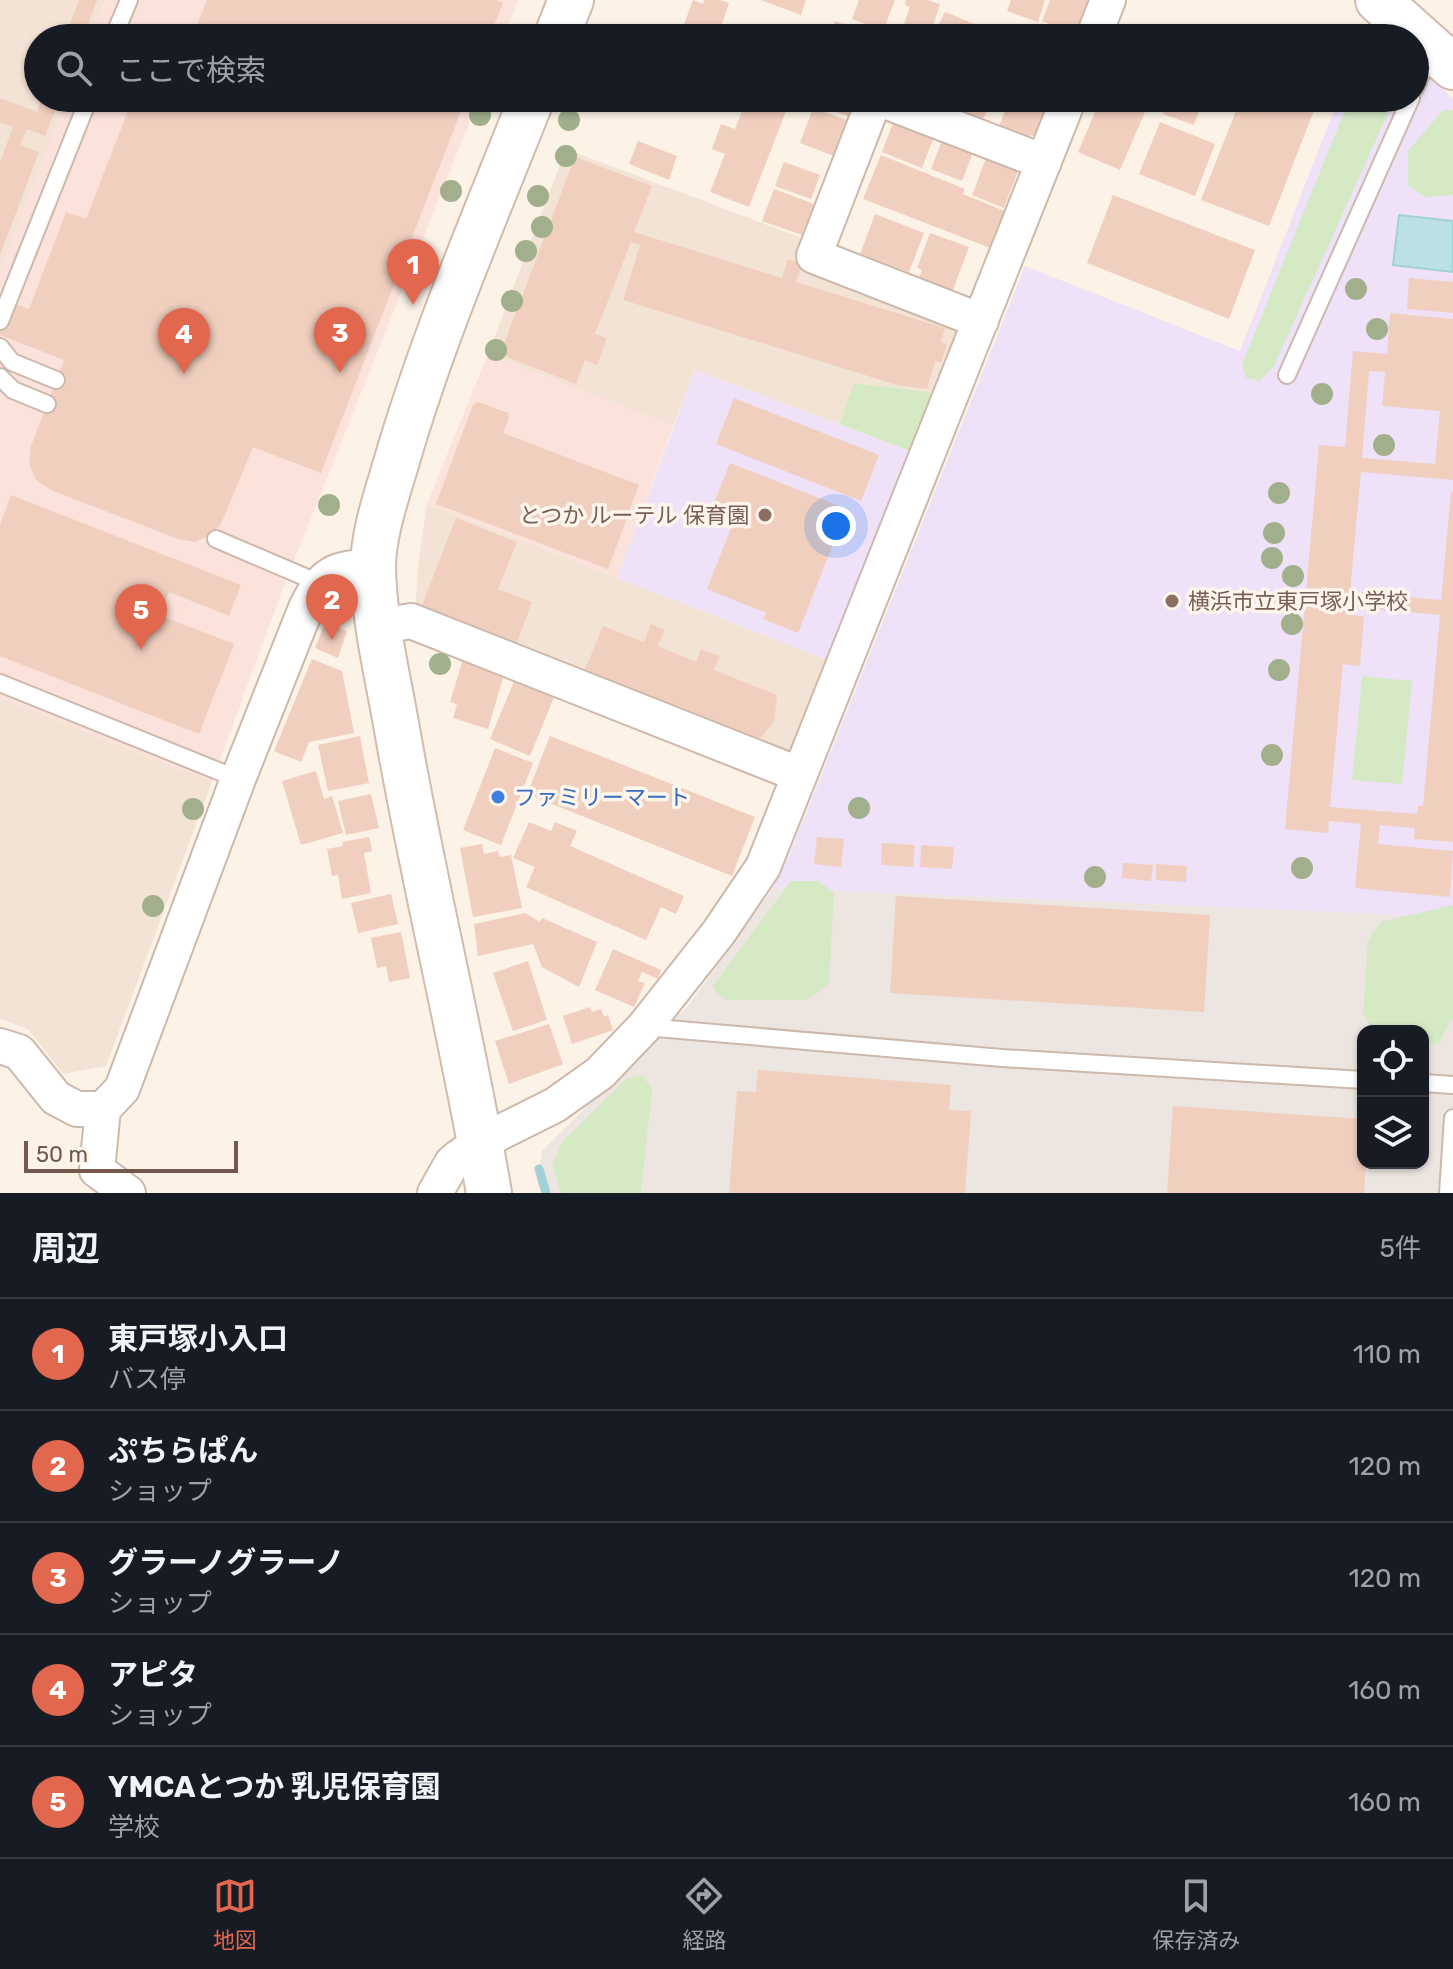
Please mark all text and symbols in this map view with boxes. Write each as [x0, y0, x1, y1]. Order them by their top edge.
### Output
search box [24, 24, 1429, 112]
icon: search [52, 46, 96, 90]
text: ここで検索 [116, 53, 266, 89]
pin: 1 [387, 239, 439, 305]
pin: 3 [314, 307, 366, 373]
pin: 4 [158, 308, 210, 374]
place label: とつか ルーテル 保育園 [519, 502, 749, 529]
marker: とつか ルーテル 保育園 [756, 506, 774, 524]
your location [816, 506, 856, 546]
pin: 2 [306, 574, 358, 640]
pin: 5 [115, 584, 167, 650]
place label: 横浜市立東戸塚小学校 [1188, 588, 1408, 615]
marker: 横浜市立東戸塚小学校 [1163, 592, 1181, 610]
place label: ファミリーマート [514, 784, 690, 811]
marker: ファミリーマート [489, 788, 507, 806]
map controls [1357, 1025, 1429, 1169]
button: locate [1357, 1025, 1429, 1097]
button: layers [1357, 1097, 1429, 1169]
scale bar [24, 1137, 238, 1173]
text: 50 m [36, 1141, 88, 1168]
text: 周辺 [32, 1228, 100, 1269]
text: 5件 [1380, 1233, 1421, 1264]
text: 東戸塚小入口 [108, 1321, 288, 1357]
text: 1 [52, 1339, 64, 1370]
text: 110 m [1353, 1339, 1421, 1370]
text: バス停 [108, 1364, 186, 1395]
text: ぷちらぱん [108, 1433, 258, 1469]
text: 2 [50, 1451, 66, 1482]
text: 120 m [1349, 1451, 1421, 1482]
text: ショップ [108, 1476, 212, 1507]
text: グラーノグラーノ [108, 1545, 344, 1581]
text: 3 [49, 1563, 67, 1594]
text: 120 m [1349, 1563, 1421, 1594]
text: ショップ [108, 1588, 212, 1619]
text: アピタ [108, 1657, 198, 1693]
text: 4 [49, 1675, 67, 1706]
text: 160 m [1348, 1675, 1421, 1706]
text: ショップ [108, 1700, 212, 1731]
text: YMCAとつか 乳児保育園 [108, 1769, 441, 1805]
text: 5 [50, 1787, 66, 1818]
text: 160 m [1348, 1787, 1421, 1818]
text: 学校 [108, 1812, 160, 1843]
tab: 地図 [213, 1874, 257, 1954]
tab: 経路 [682, 1874, 726, 1954]
tab: 保存済み [1152, 1874, 1240, 1954]

